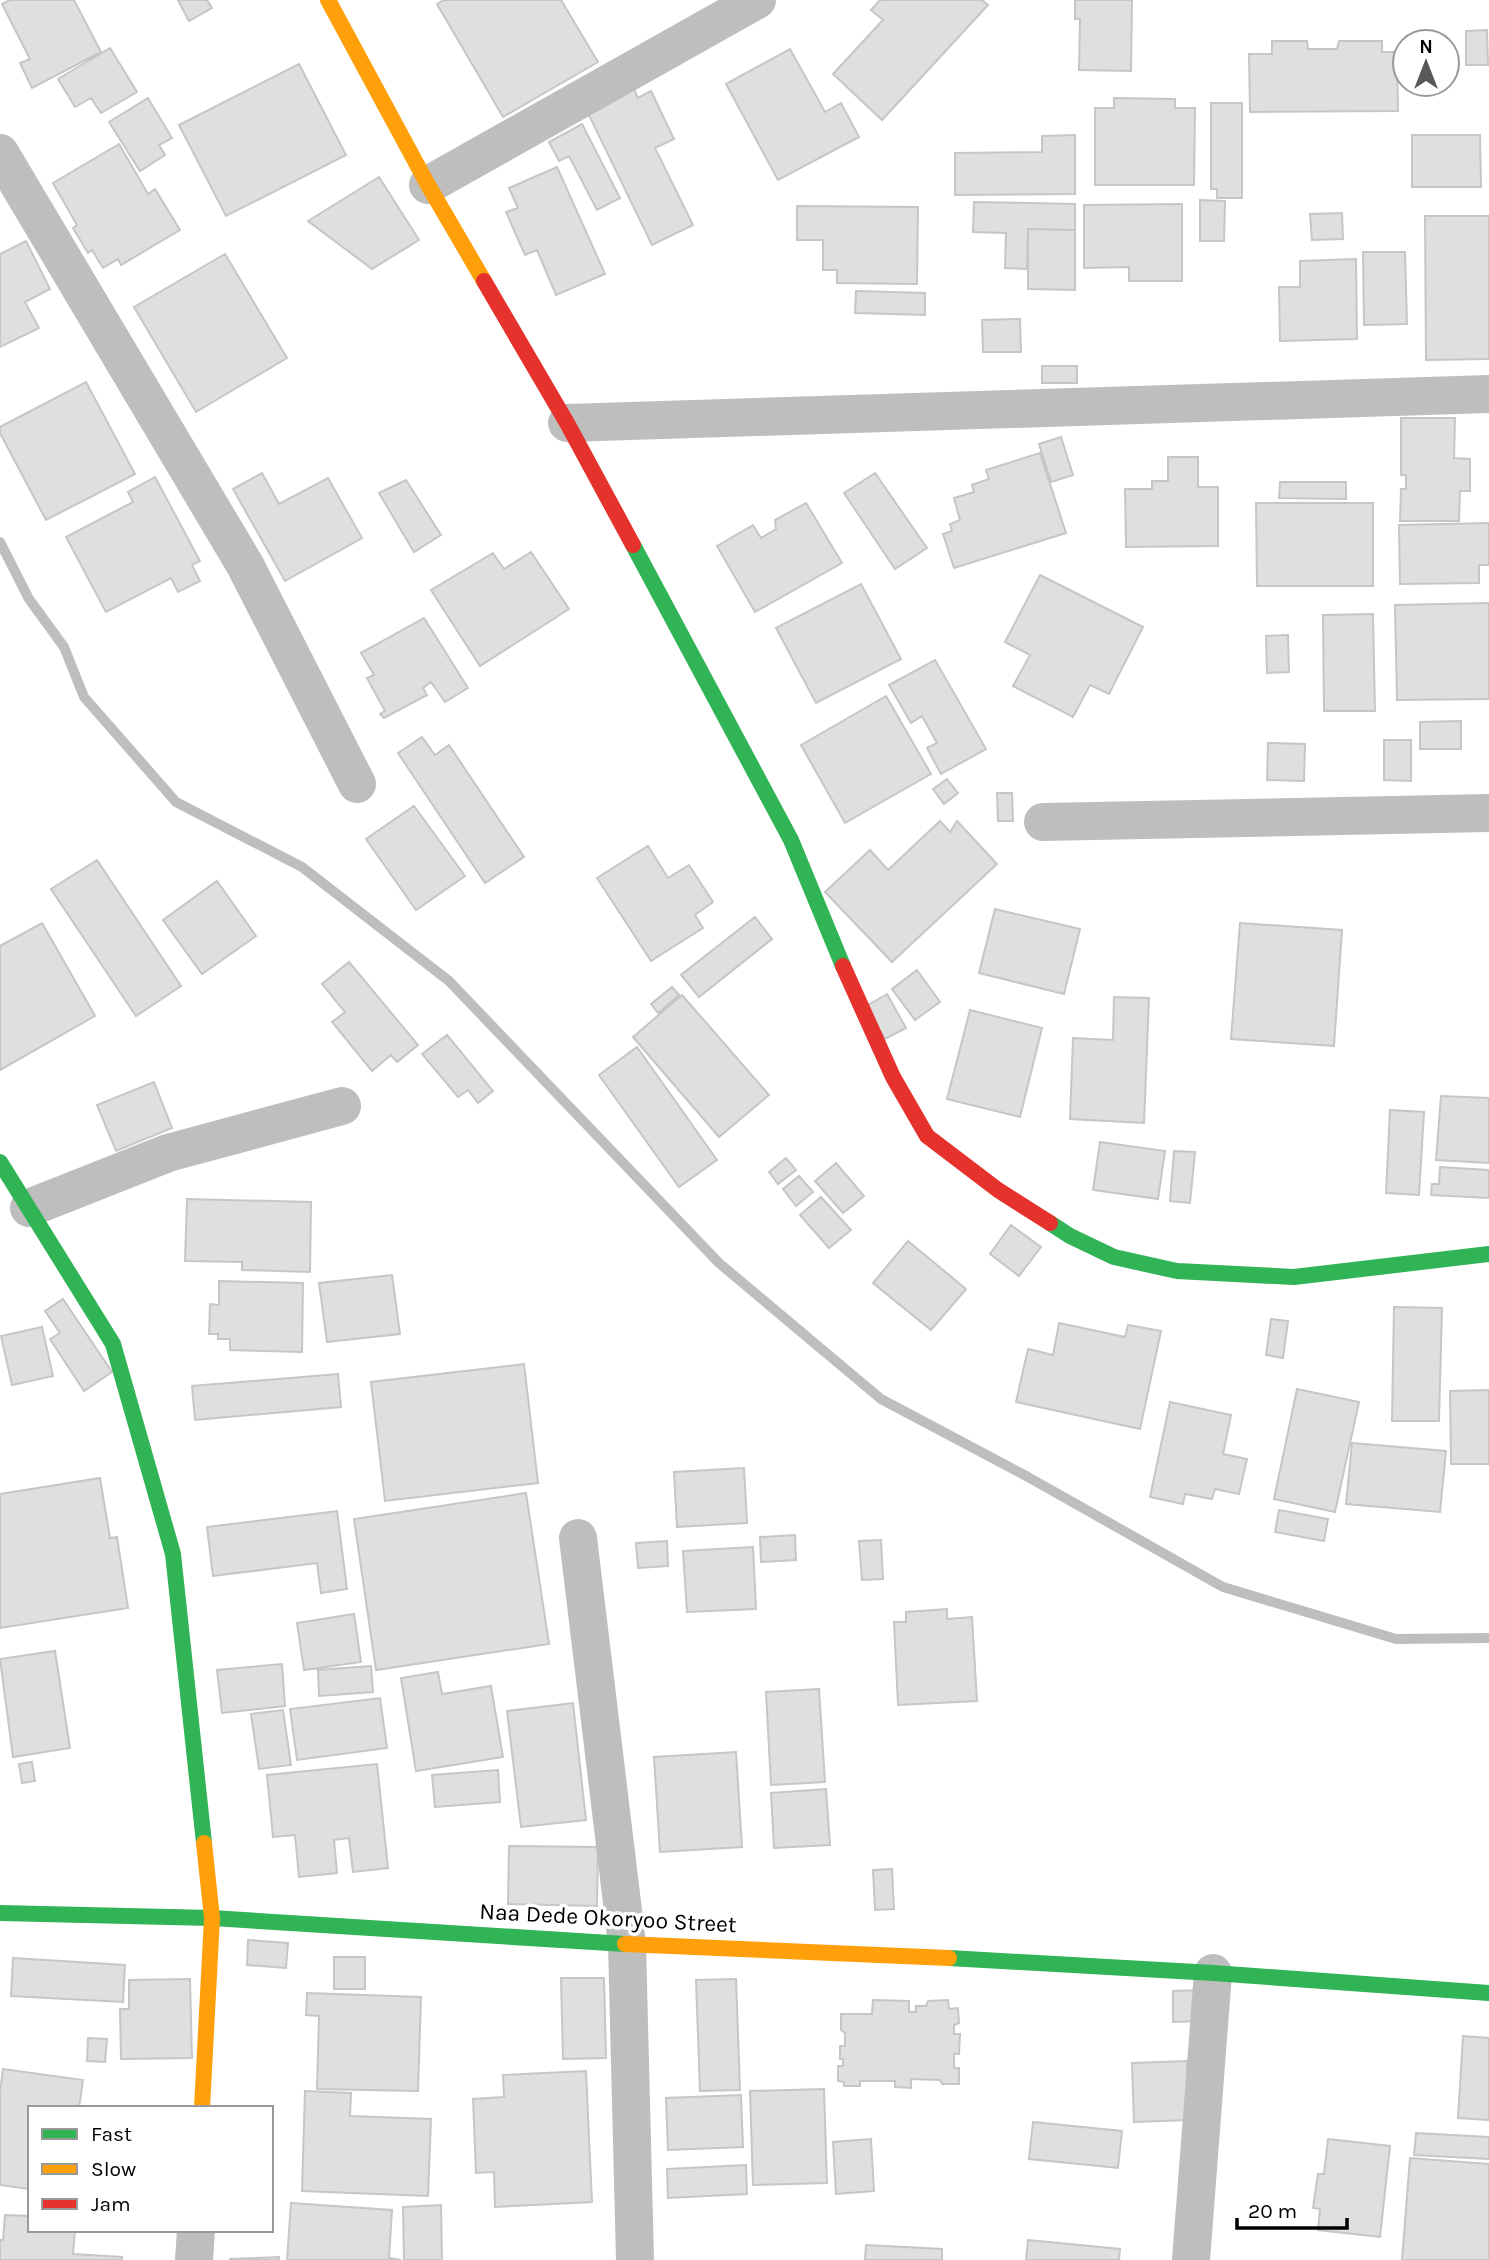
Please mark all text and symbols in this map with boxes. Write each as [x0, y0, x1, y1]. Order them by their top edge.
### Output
north arrow [1391, 28, 1461, 98]
text: N [1419, 36, 1433, 58]
street label: Naa Dede Okoryoo Street [479, 1898, 738, 1938]
legend [28, 2106, 273, 2232]
text: Fast [91, 2122, 132, 2146]
text: Slow [91, 2157, 136, 2181]
scale bar [1237, 2186, 1347, 2230]
text: Jam [91, 2192, 131, 2216]
text: 20 m [1248, 2199, 1297, 2223]

